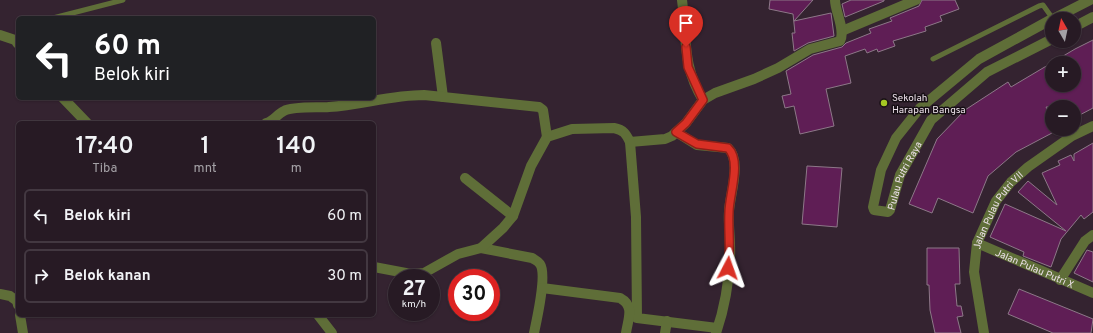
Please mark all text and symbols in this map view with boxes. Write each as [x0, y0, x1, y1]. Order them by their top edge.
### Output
pin [669, 6, 703, 47]
icon: arrive [675, 12, 697, 34]
north arrow [1045, 12, 1081, 48]
map controls [1045, 12, 1081, 136]
text: 60 m [94, 29, 161, 65]
icon: left [28, 32, 80, 84]
button: + [1045, 56, 1081, 92]
text: Belok kiri [94, 64, 170, 87]
place label: Sekolah Harapan Bangsa [892, 92, 966, 117]
marker: Sekolah Harapan Bangsa [879, 98, 889, 108]
button: − [1045, 100, 1081, 136]
text: 17:40 [76, 132, 134, 162]
text: 1 [200, 132, 210, 162]
text: 140 [276, 132, 316, 162]
street label: Pulau Putri Raya [885, 140, 926, 212]
text: Tiba [92, 161, 117, 177]
text: mnt [193, 161, 217, 177]
text: m [291, 161, 302, 177]
street label: Jalan Pulau Putri VII [971, 169, 1027, 250]
icon: left [30, 205, 52, 227]
text: Belok kiri [64, 207, 131, 226]
text: 60 m [327, 207, 362, 226]
position arrow [707, 247, 749, 289]
street label: Jalan Pulau Putri X [993, 247, 1076, 292]
icon: right [30, 265, 52, 287]
text: Belok kanan [64, 267, 151, 286]
text: 30 m [327, 267, 362, 286]
speed limit sign: 30 [448, 269, 500, 321]
text: 27 [403, 277, 425, 303]
text: km/h [402, 298, 426, 311]

